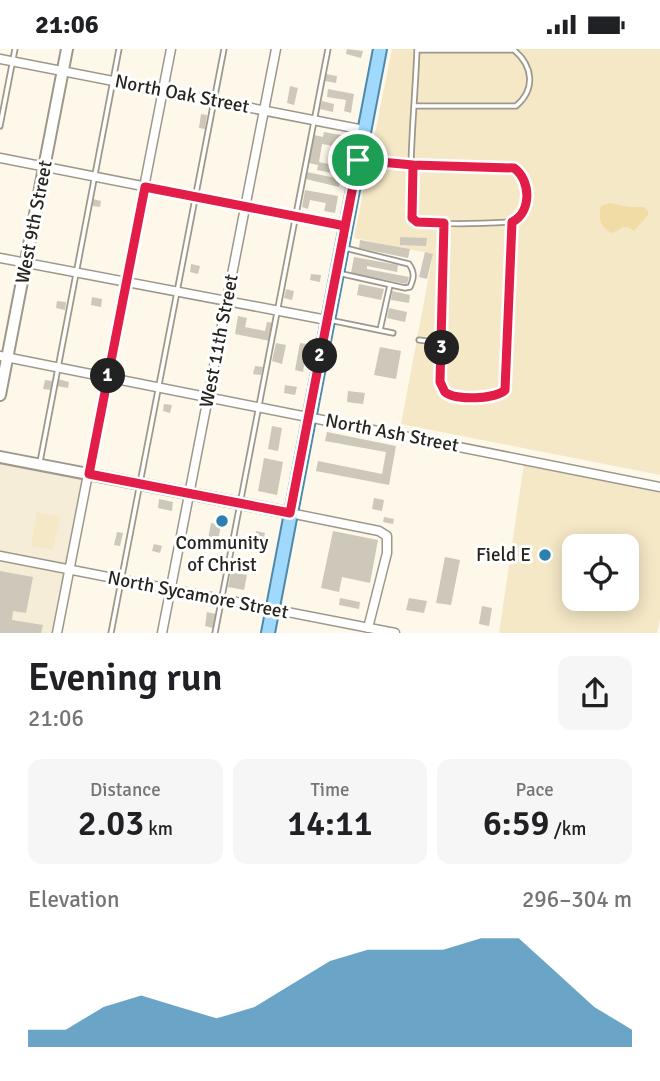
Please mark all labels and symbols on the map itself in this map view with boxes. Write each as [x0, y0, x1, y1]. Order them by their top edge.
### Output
street label: North Oak Street [113, 69, 252, 119]
pin [328, 130, 388, 190]
street label: West 9th Street [10, 158, 58, 286]
street label: West 11th Street [194, 272, 244, 410]
pin: 3 [424, 331, 460, 365]
pin: 2 [302, 339, 338, 373]
pin: 1 [90, 359, 126, 393]
street label: North Ash Street [323, 408, 461, 458]
marker: Community of Christ [214, 513, 230, 529]
place label: Community of Christ [176, 531, 269, 577]
place label: Field E [476, 543, 531, 567]
marker: Field E [537, 547, 553, 563]
street label: North Sycamore Street [106, 566, 291, 624]

